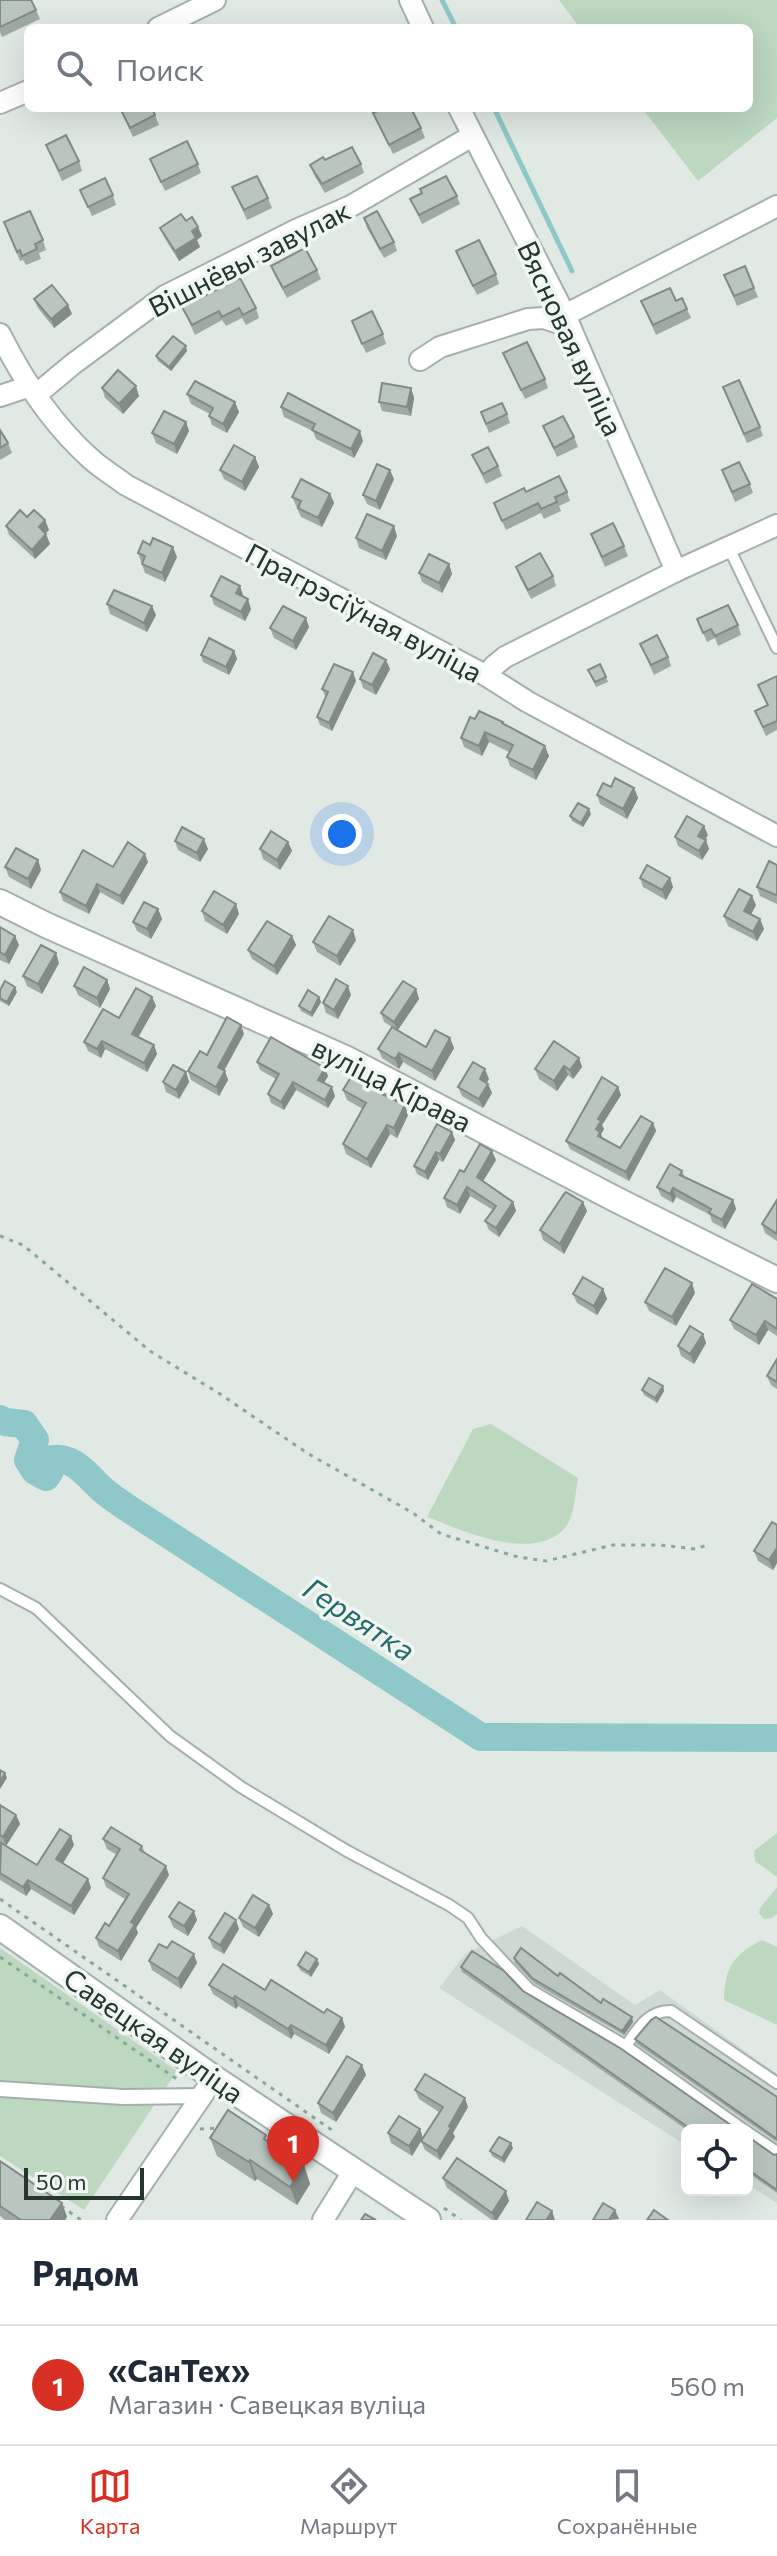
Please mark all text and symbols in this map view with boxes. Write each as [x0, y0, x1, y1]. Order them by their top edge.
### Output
search box [24, 24, 753, 112]
icon: search [52, 46, 96, 90]
text: Поиск [116, 50, 204, 87]
street label: Вішнёвы завулак [142, 192, 356, 324]
street label: Вясновая вуліца [511, 235, 631, 441]
street label: Прагрэсіўная вуліца [240, 535, 488, 689]
your location [322, 814, 362, 854]
street label: вуліца Кірава [307, 1029, 477, 1139]
water label: Гервятка [297, 1568, 423, 1668]
street label: Савецкая вуліца [58, 1960, 250, 2110]
pin: 1 [267, 2116, 319, 2182]
map controls [681, 2124, 753, 2196]
button: locate [681, 2124, 753, 2196]
scale bar [24, 2164, 144, 2200]
text: 50 m [36, 2168, 86, 2195]
text: Рядом [32, 2251, 139, 2293]
text: «СанТех» [108, 2351, 250, 2388]
text: 1 [52, 2370, 64, 2401]
text: 560 m [670, 2370, 745, 2401]
text: Магазин · Савецкая вуліца [108, 2388, 426, 2419]
tab: Карта [80, 2464, 140, 2539]
tab: Маршрут [300, 2464, 397, 2539]
tab: Сохранённые [557, 2464, 697, 2539]

